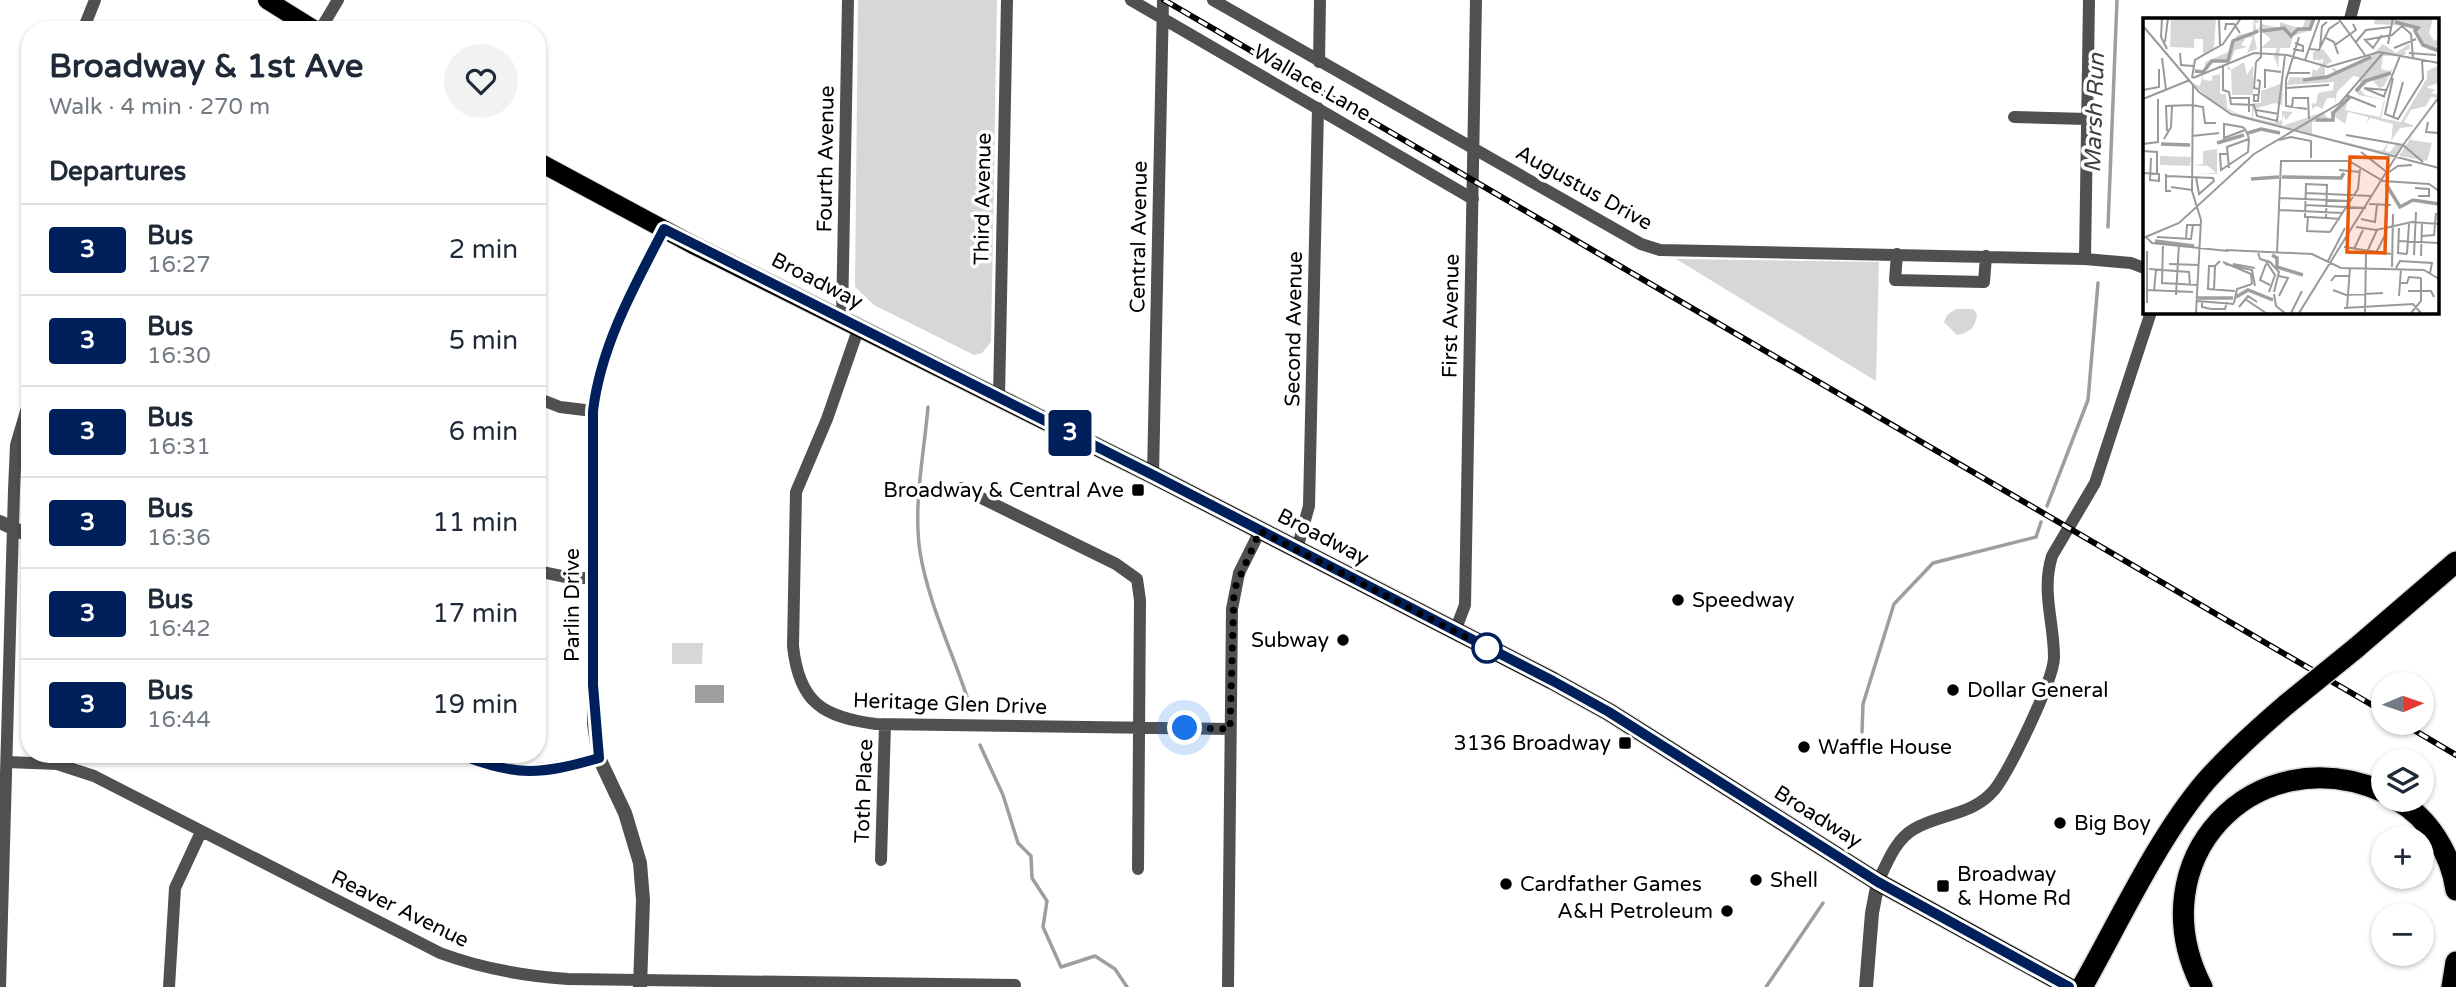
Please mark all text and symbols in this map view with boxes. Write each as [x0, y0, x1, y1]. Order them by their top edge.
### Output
inset map [2143, 18, 2438, 313]
street label: Wallace Lane [1249, 39, 1375, 127]
button: heart [444, 44, 518, 118]
text: Broadway & 1st Ave [49, 47, 363, 86]
water label: Marsh Run [2079, 52, 2111, 173]
street label: Fourth Avenue [812, 85, 840, 233]
text: Walk · 4 min · 270 m [49, 93, 270, 121]
street label: Third Avenue [969, 133, 997, 265]
street label: Augustus Drive [1511, 140, 1657, 236]
text: Departures [49, 156, 186, 187]
street label: Central Avenue [1125, 160, 1153, 313]
text: Bus [147, 220, 193, 251]
text: 2 min [449, 234, 518, 265]
text: 3 [80, 235, 95, 264]
street label: Broadway [767, 247, 867, 315]
text: 16:27 [147, 251, 211, 279]
street label: Second Avenue [1280, 251, 1308, 407]
street label: First Avenue [1437, 253, 1465, 378]
text: Bus [147, 311, 193, 342]
text: 5 min [449, 325, 518, 356]
text: 3 [80, 326, 95, 355]
text: 16:30 [147, 342, 211, 370]
text: Bus [147, 402, 193, 433]
line badge: 3 [1047, 410, 1093, 456]
text: 6 min [449, 416, 518, 447]
text: 3 [80, 417, 95, 446]
text: 3 [1062, 418, 1078, 447]
text: 16:31 [147, 433, 211, 461]
place label: Broadway & Central Ave [883, 478, 1124, 503]
marker: Broadway & Central Ave [1130, 482, 1146, 498]
text: Bus [147, 493, 193, 524]
street label: Broadway [1273, 503, 1373, 571]
text: 11 min [432, 507, 518, 538]
text: 3 [80, 508, 95, 537]
text: 16:36 [147, 524, 211, 552]
street label: Parlin Drive [560, 548, 585, 662]
text: Bus [147, 584, 193, 615]
place label: Speedway [1692, 588, 1794, 613]
marker: Speedway [1670, 592, 1686, 608]
text: 17 min [432, 598, 518, 629]
text: 3 [80, 599, 95, 628]
text: 16:42 [147, 615, 211, 643]
place label: Subway [1251, 628, 1329, 653]
marker: Subway [1335, 632, 1351, 648]
unlabelled marker [1472, 633, 1502, 663]
north arrow [2371, 672, 2434, 735]
map controls [2371, 672, 2434, 966]
text: Bus [147, 675, 193, 706]
place label: Dollar General [1967, 678, 2108, 703]
marker: Dollar General [1945, 682, 1961, 698]
street label: Heritage Glen Drive [853, 688, 1048, 720]
text: 19 min [432, 689, 518, 720]
text: 3 [80, 690, 95, 719]
text: 16:44 [147, 706, 211, 734]
your location [1167, 710, 1202, 745]
place label: 3136 Broadway [1453, 731, 1611, 756]
marker: 3136 Broadway [1617, 735, 1633, 751]
place label: Waffle House [1818, 735, 1952, 760]
street label: Toth Place [850, 738, 878, 844]
marker: Waffle House [1796, 739, 1812, 755]
button: layers [2371, 749, 2434, 812]
street label: Broadway [1769, 780, 1867, 854]
place label: Big Boy [2074, 811, 2151, 836]
marker: Big Boy [2052, 815, 2068, 831]
button: + [2371, 826, 2434, 889]
place label: Broadway & Home Rd [1957, 862, 2071, 911]
street label: Reaver Avenue [327, 865, 473, 953]
place label: Shell [1770, 868, 1818, 893]
place label: Cardfather Games [1520, 872, 1702, 897]
marker: Shell [1748, 872, 1764, 888]
marker: Cardfather Games [1498, 876, 1514, 892]
marker: Broadway & Home Rd [1935, 878, 1951, 894]
place label: A&H Petroleum [1557, 899, 1713, 924]
marker: A&H Petroleum [1719, 903, 1735, 919]
button: − [2371, 903, 2434, 966]

